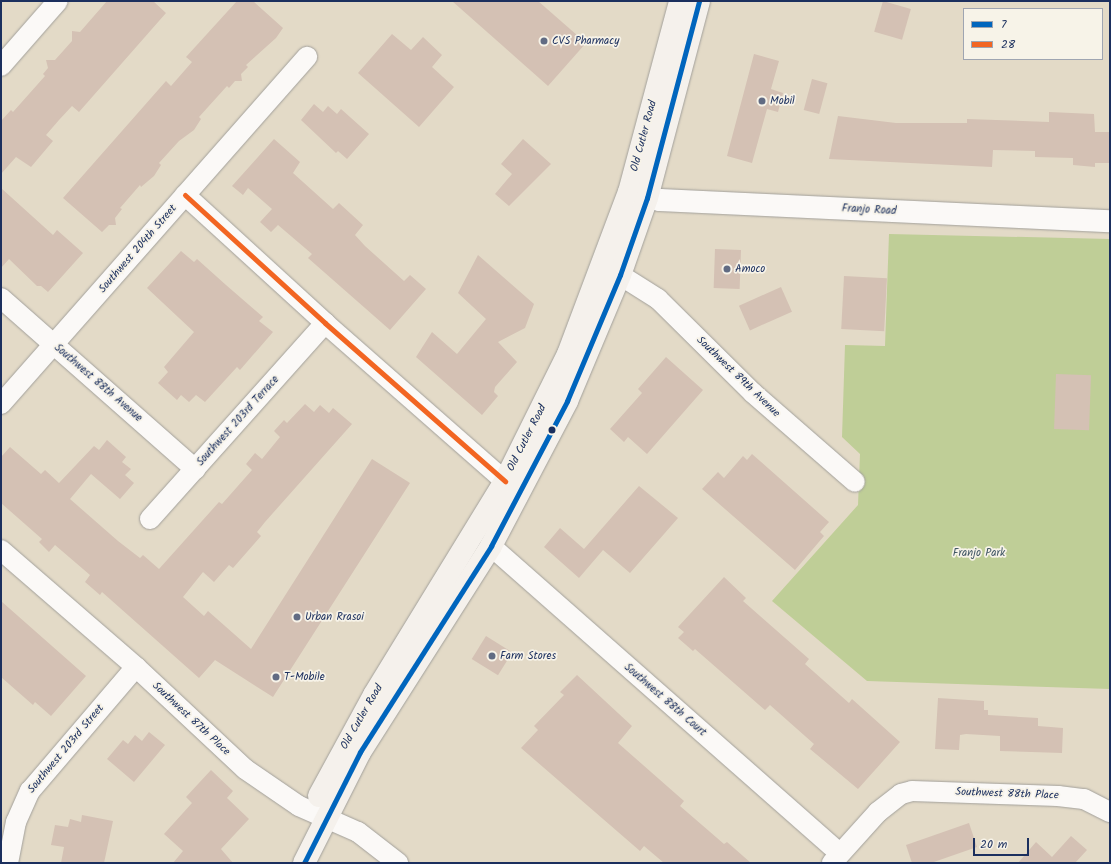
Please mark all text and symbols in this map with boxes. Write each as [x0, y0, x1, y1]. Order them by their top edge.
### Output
legend [963, 8, 1103, 60]
text: 7 [1001, 15, 1007, 34]
place label: CVS Pharmacy [552, 34, 619, 48]
text: 28 [1001, 35, 1015, 54]
marker: CVS Pharmacy [539, 36, 549, 46]
place label: Mobil [770, 94, 795, 108]
marker: Mobil [757, 96, 767, 106]
street label: Old Cutler Road [628, 99, 660, 173]
street label: Southwest 204th Street [96, 202, 180, 296]
street label: Franjo Road [841, 202, 897, 218]
place label: Amoco [735, 262, 765, 276]
marker: Amoco [722, 264, 732, 274]
street label: Southwest 89th Avenue [694, 334, 782, 420]
street label: Southwest 88th Avenue [51, 341, 145, 425]
street label: Southwest 203rd Terrace [194, 373, 282, 469]
street label: Old Cutler Road [504, 402, 550, 474]
unlabelled marker [547, 425, 557, 435]
park label: Franjo Park [953, 546, 1005, 560]
place label: Urban Rrasoi [305, 610, 364, 624]
marker: Urban Rrasoi [292, 612, 302, 622]
place label: Farm Stores [500, 649, 556, 663]
marker: Farm Stores [487, 651, 497, 661]
street label: Southwest 88th Court [621, 661, 709, 739]
place label: T-Mobile [284, 670, 325, 684]
marker: T-Mobile [271, 672, 281, 682]
street label: Southwest 87th Place [149, 679, 233, 759]
street label: Old Cutler Road [338, 682, 386, 752]
street label: Southwest 203rd Street [25, 702, 107, 796]
street label: Southwest 88th Place [955, 786, 1059, 802]
scale bar [975, 830, 1031, 856]
text: 20 m [980, 835, 1007, 854]

